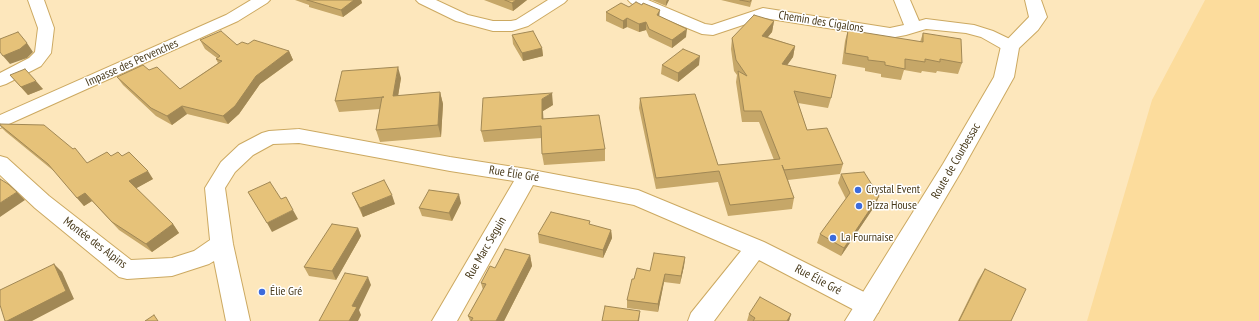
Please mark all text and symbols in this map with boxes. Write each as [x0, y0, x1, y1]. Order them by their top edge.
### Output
street label: Chemin des Cigalons [777, 8, 865, 36]
street label: Impasse des Pervenches [84, 36, 180, 90]
street label: Route de Courbessac [928, 120, 984, 202]
street label: Rue Élie Gré [488, 163, 540, 185]
place label: Crystal Event [866, 183, 920, 197]
marker: Crystal Event [853, 185, 863, 195]
place label: Pizza House [867, 199, 917, 213]
marker: Pizza House [854, 201, 864, 211]
street label: Montée des Alpins [60, 214, 130, 272]
street label: Rue Marc Seguin [462, 214, 510, 282]
place label: La Fournaise [841, 231, 893, 245]
marker: La Fournaise [828, 233, 838, 243]
street label: Rue Élie Gré [792, 262, 844, 298]
place label: Élie Gré [270, 285, 302, 299]
marker: Élie Gré [257, 287, 267, 297]

